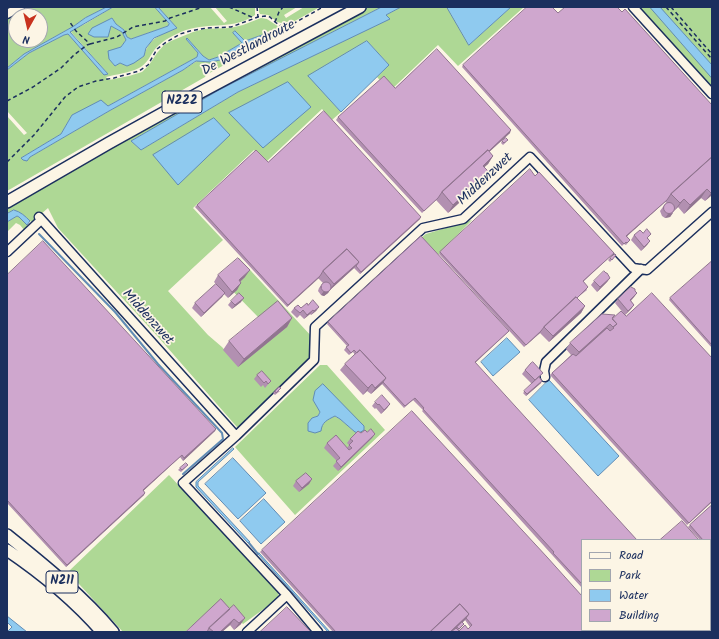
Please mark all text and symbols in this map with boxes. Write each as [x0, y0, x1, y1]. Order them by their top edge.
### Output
north arrow [8, 8, 48, 48]
street label: De Westlandroute [199, 17, 299, 81]
text: N [22, 29, 31, 48]
road number: N222 [162, 91, 202, 113]
street label: Middenzwet [455, 150, 517, 210]
street label: Middenzwet [118, 287, 176, 349]
legend [581, 539, 711, 631]
text: Road [619, 546, 643, 565]
text: Park [619, 566, 641, 585]
road number: N211 [46, 571, 78, 593]
text: Water [619, 586, 648, 605]
text: Building [619, 606, 659, 625]

